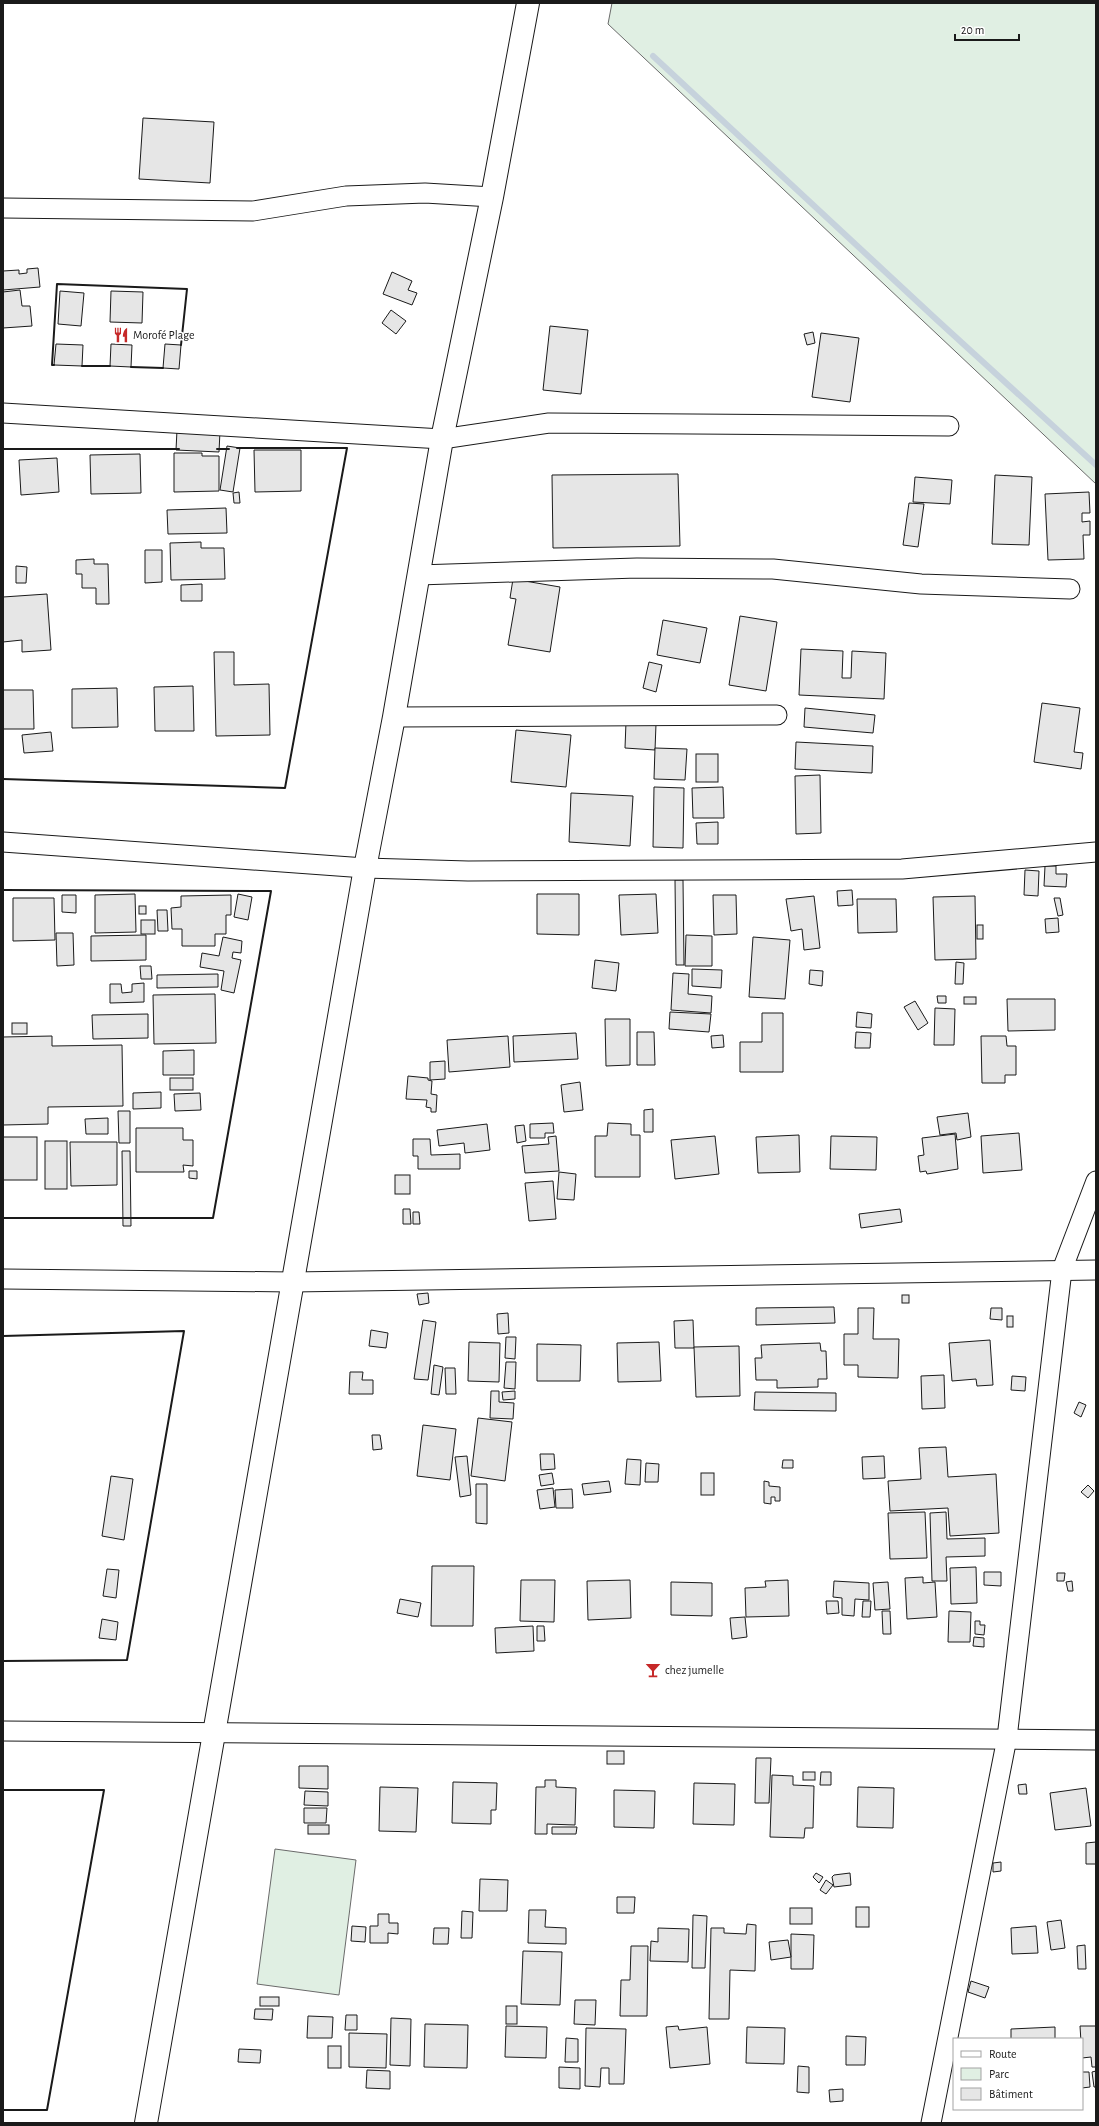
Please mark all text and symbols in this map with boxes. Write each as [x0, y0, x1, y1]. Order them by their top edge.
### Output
scale bar [955, 16, 1019, 42]
text: 20 m [961, 24, 984, 36]
restaurant icon: Morofé Plage [112, 326, 130, 344]
place label: Morofé Plage [133, 329, 195, 341]
bar icon: chez jumelle [644, 1661, 662, 1679]
place label: chez jumelle [665, 1664, 724, 1677]
legend [953, 2038, 1083, 2110]
text: Route [989, 2048, 1016, 2060]
text: Parc [989, 2068, 1009, 2080]
text: Bâtiment [989, 2088, 1033, 2100]

